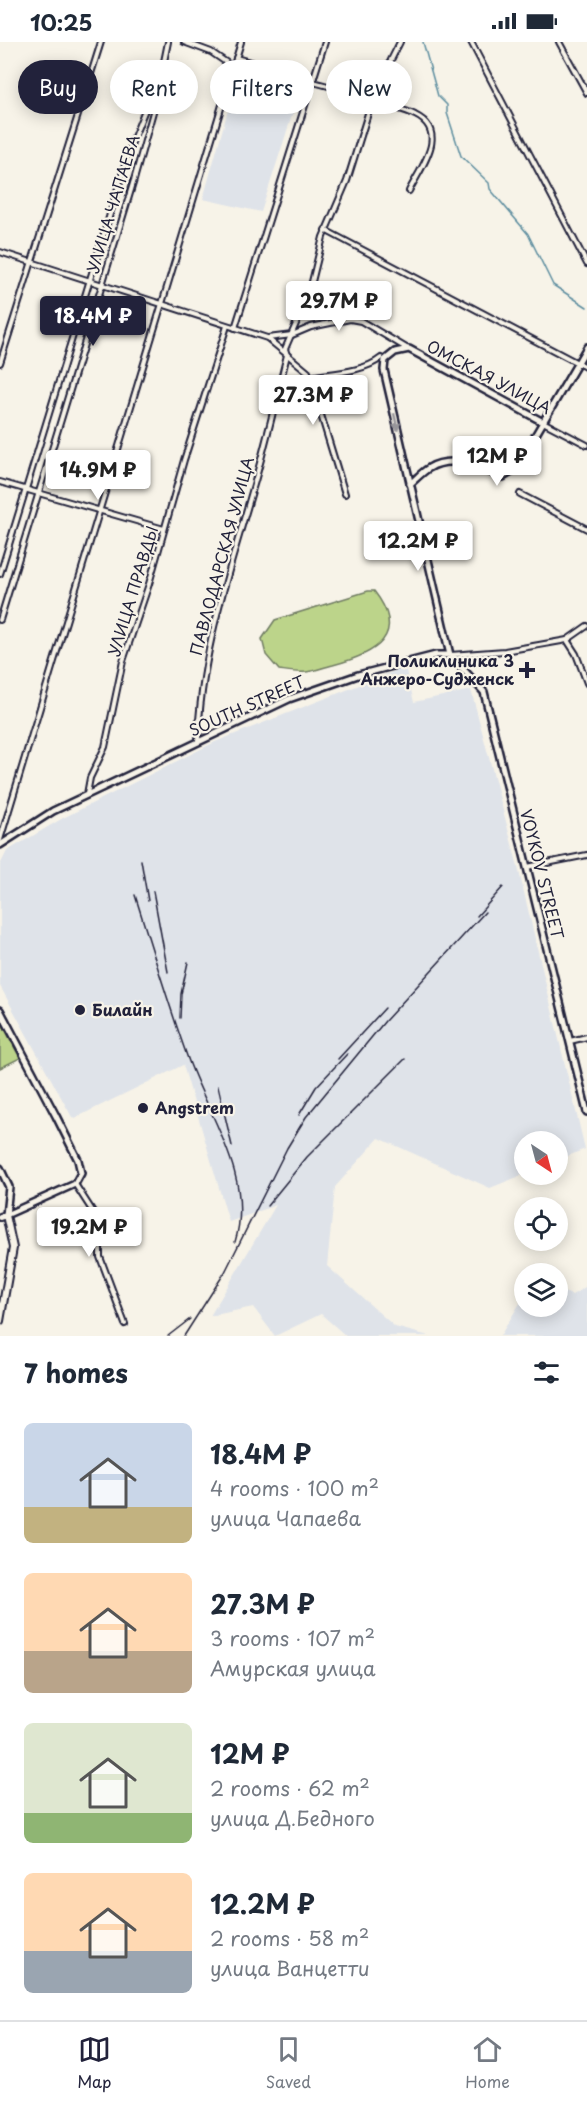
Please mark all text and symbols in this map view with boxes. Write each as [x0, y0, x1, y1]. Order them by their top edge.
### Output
text: 10:25 [30, 5, 93, 38]
chip: Buy [18, 60, 98, 114]
chip: Rent [110, 60, 198, 114]
chip: Filters [210, 60, 314, 114]
chip: New [326, 60, 412, 114]
street label: УЛИЦА ЧАПАЕВА [80, 131, 145, 276]
pin: 29.7M ₽ [284, 281, 394, 332]
text: 29.7M ₽ [300, 285, 378, 315]
pin: 18.4M ₽ [38, 296, 148, 347]
text: 18.4M ₽ [54, 300, 132, 330]
street label: ОМСКАЯ УЛИЦА [423, 333, 556, 419]
pin: 27.3M ₽ [258, 375, 368, 426]
text: 27.3M ₽ [273, 379, 353, 409]
one-way arrow [391, 413, 401, 432]
pin: 12M ₽ [455, 436, 539, 487]
text: 12M ₽ [466, 440, 528, 470]
pin: 14.9M ₽ [43, 450, 153, 501]
text: 14.9M ₽ [60, 454, 136, 484]
street label: ПАВЛОДАРСКАЯ УЛИЦА [183, 454, 259, 658]
pin: 12.2M ₽ [363, 521, 473, 572]
street label: УЛИЦА ПРАВДЫ [101, 522, 163, 659]
text: 12.2M ₽ [378, 525, 458, 555]
place label: Поликлиника 3 Анжеро-Судженск [360, 648, 515, 690]
marker: Поликлиника 3 Анжеро-Судженск [518, 661, 536, 679]
street label: SOUTH STREET [185, 669, 308, 741]
street label: VOYKOV STREET [515, 806, 571, 941]
place label: Билайн [92, 997, 153, 1021]
marker: Билайн [73, 1003, 87, 1017]
place label: Angstrem [155, 1095, 234, 1119]
marker: Angstrem [136, 1101, 150, 1115]
north arrow [514, 1131, 568, 1185]
map controls [514, 1131, 568, 1317]
button: locate [514, 1197, 568, 1251]
pin: 19.2M ₽ [34, 1207, 144, 1258]
text: 19.2M ₽ [51, 1211, 127, 1241]
button: layers [514, 1263, 568, 1317]
text: 7 homes [24, 1353, 128, 1392]
icon: filters [530, 1356, 563, 1389]
text: 18.4M ₽ [210, 1434, 311, 1473]
icon: home [72, 1447, 144, 1519]
text: 4 rooms · 100 m² [210, 1473, 379, 1503]
text: улица Чапаева [210, 1503, 361, 1533]
text: 27.3M ₽ [210, 1584, 315, 1623]
icon: home [72, 1597, 144, 1669]
text: 3 rooms · 107 m² [210, 1623, 375, 1653]
text: Амурская улица [210, 1653, 376, 1683]
text: 12M ₽ [210, 1734, 289, 1773]
icon: home [72, 1747, 144, 1819]
text: 2 rooms · 62 m² [210, 1773, 370, 1803]
text: улица Д.Бедного [210, 1803, 375, 1833]
text: 12.2M ₽ [210, 1884, 315, 1923]
icon: home [72, 1897, 144, 1969]
text: 2 rooms · 58 m² [210, 1923, 369, 1953]
text: улица Ванцетти [210, 1953, 370, 1983]
tab: Map [77, 2033, 111, 2093]
tab: Saved [266, 2033, 311, 2093]
tab: Home [465, 2033, 510, 2093]

